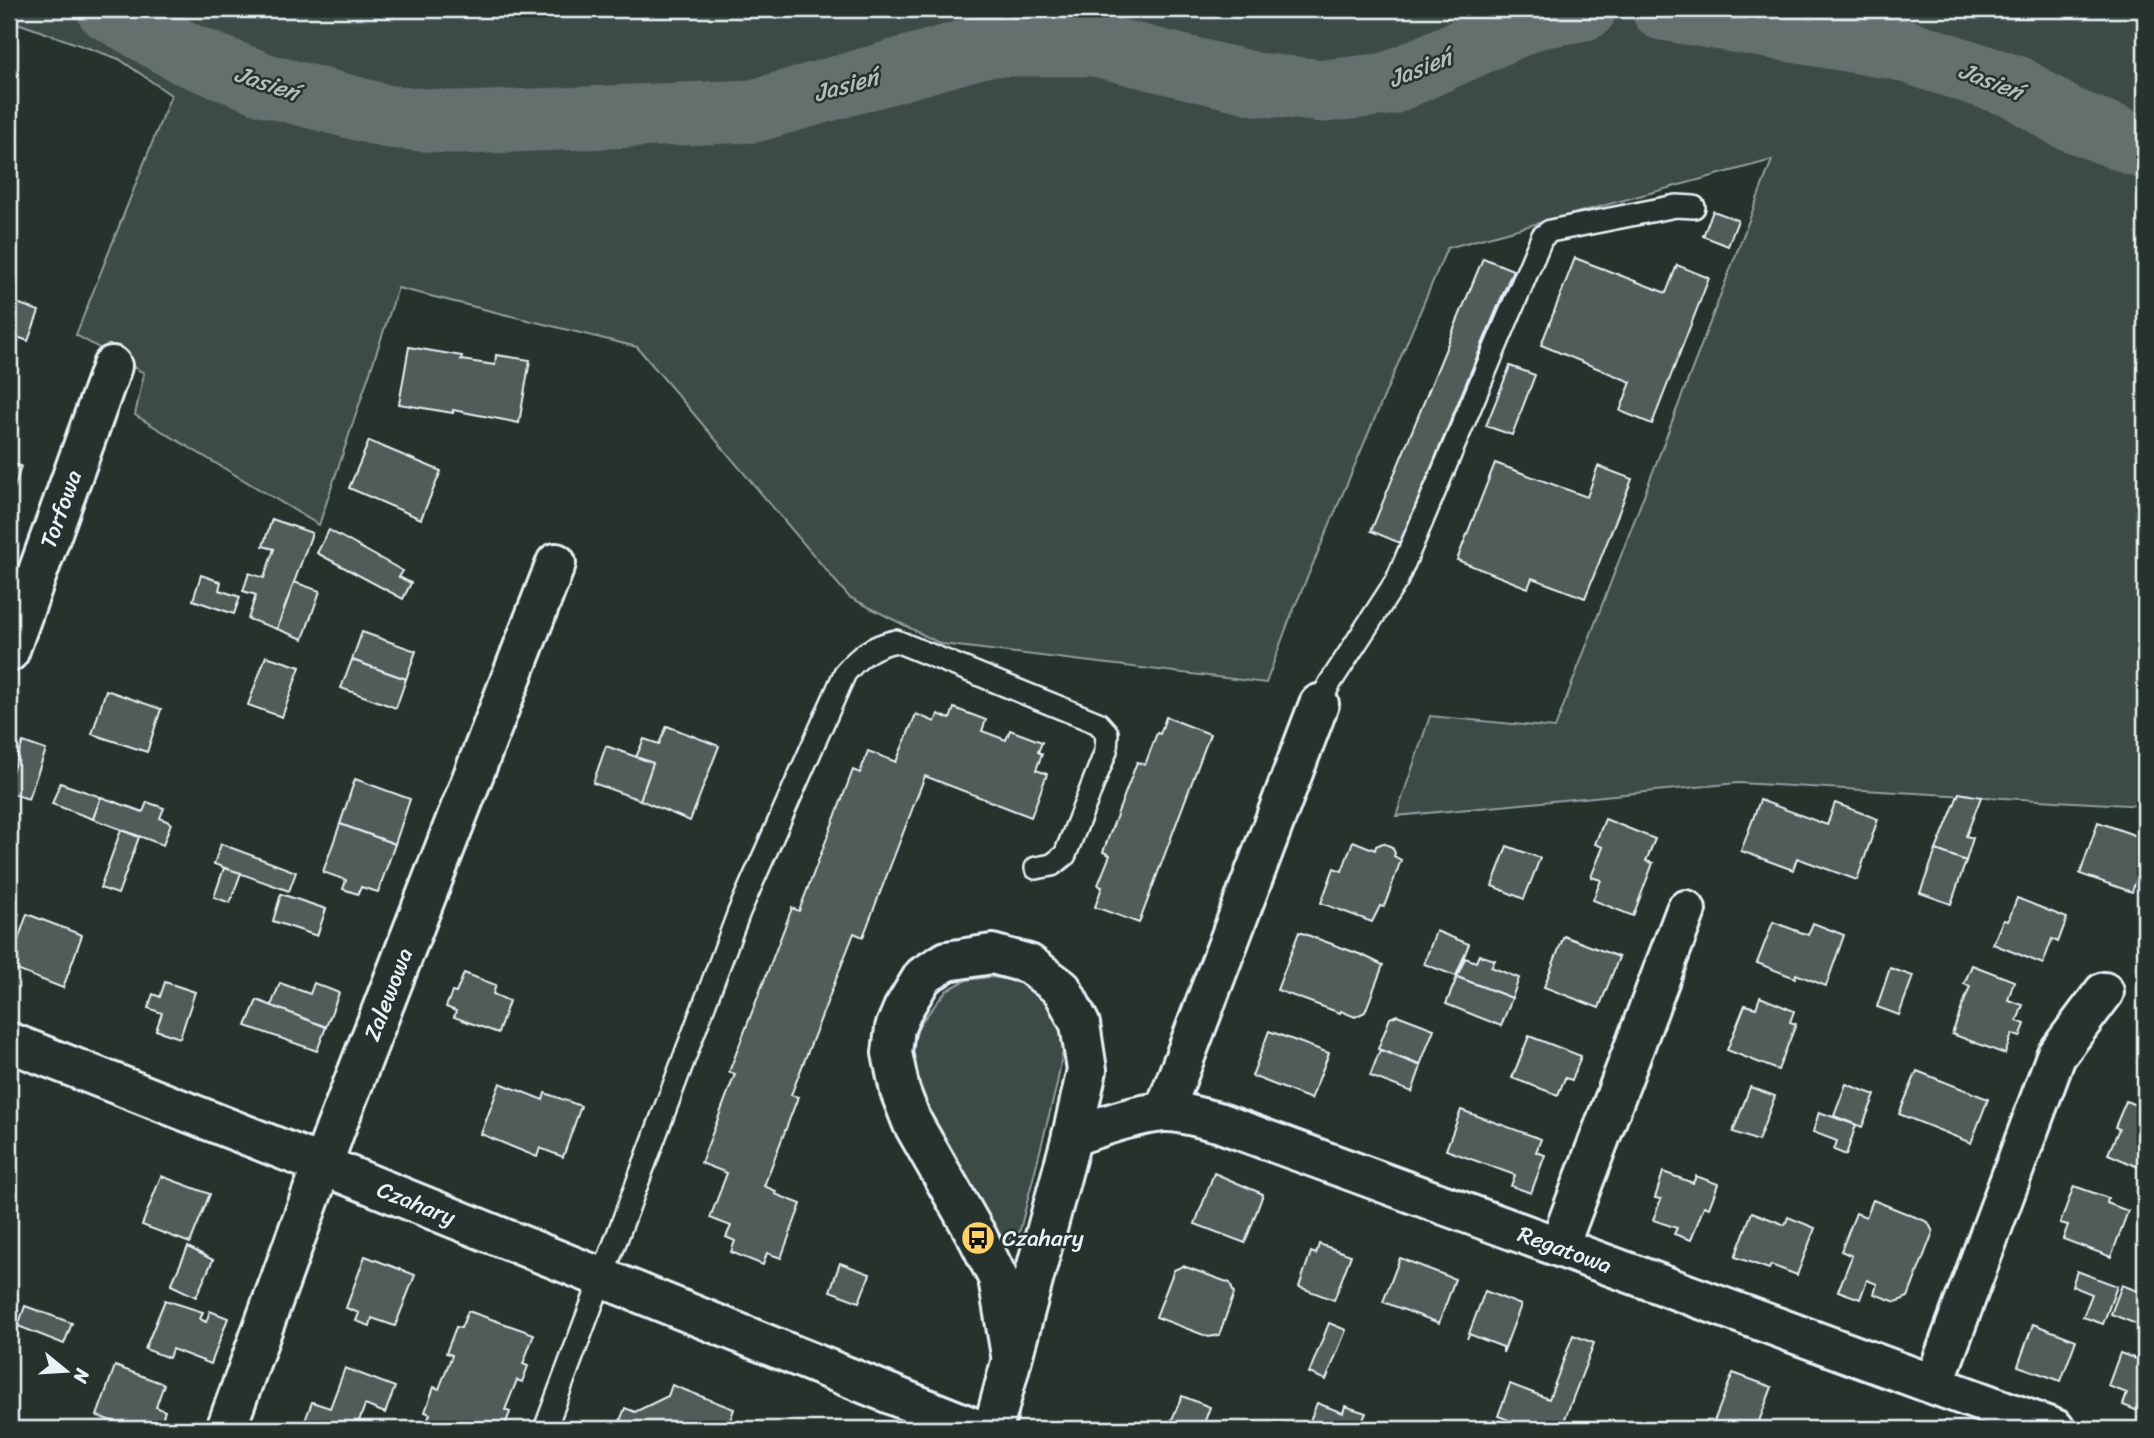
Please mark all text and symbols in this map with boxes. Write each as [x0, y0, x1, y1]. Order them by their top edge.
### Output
water label: Jasień [1382, 34, 1463, 100]
water label: Jasień [1953, 50, 2034, 114]
water label: Jasień [229, 53, 309, 115]
water label: Jasień [809, 54, 888, 114]
street label: Torfowa [28, 464, 94, 554]
street label: Zalewowa [352, 942, 425, 1047]
street label: Czahary [371, 1169, 462, 1238]
street label: Regatowa [1512, 1214, 1618, 1286]
place label: Czahary [1002, 1218, 1084, 1259]
bus stop icon: Czahary [959, 1219, 997, 1257]
north arrow [32, 1336, 102, 1406]
text: N [64, 1364, 100, 1388]

